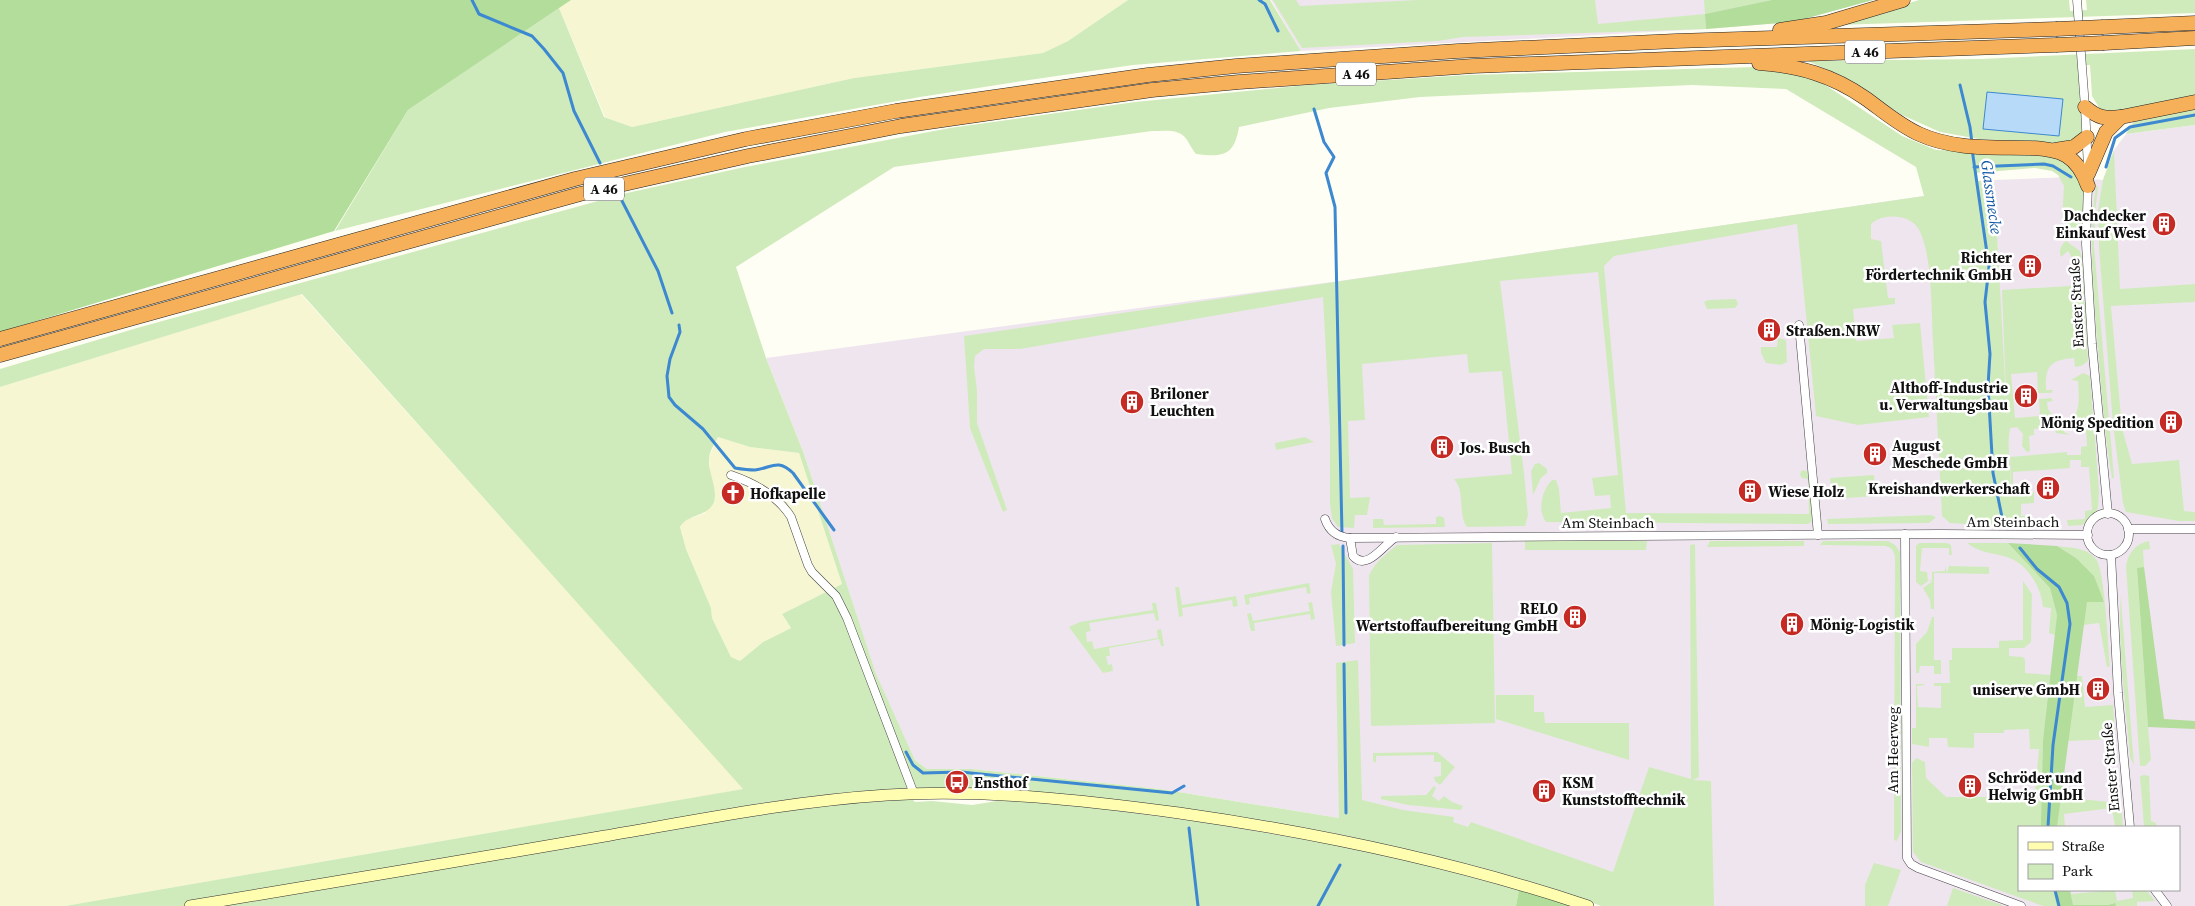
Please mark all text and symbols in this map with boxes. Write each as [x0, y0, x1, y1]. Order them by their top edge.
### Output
road number: A 46 [1845, 41, 1885, 64]
road number: A 46 [1336, 62, 1376, 86]
water label: Glassmecke [1976, 159, 2008, 236]
road number: A 46 [584, 178, 624, 200]
place label: Dachdecker Einkauf West [2056, 205, 2147, 243]
building icon: Dachdecker Einkauf West [2151, 211, 2177, 237]
place label: Richter Fördertechnik GmbH [1865, 247, 2012, 285]
building icon: Richter Fördertechnik GmbH [2017, 253, 2043, 279]
street label: Enster Straße [2063, 257, 2089, 348]
building icon: Straßen.NRW [1756, 317, 1782, 343]
place label: Straßen.NRW [1786, 320, 1881, 341]
place label: Althoff-Industrie u. Verwaltungsbau [1879, 377, 2008, 415]
place label: Briloner Leuchten [1150, 383, 1214, 421]
building icon: Althoff-Industrie u. Verwaltungsbau [2013, 383, 2039, 409]
building icon: Briloner Leuchten [1119, 389, 1145, 415]
building icon: Mönig Spedition [2158, 409, 2184, 435]
place label: Mönig Spedition [2041, 412, 2154, 433]
building icon: Jos. Busch [1429, 434, 1455, 460]
place label: August Meschede GmbH [1892, 435, 2008, 473]
place label: Jos. Busch [1459, 437, 1530, 458]
building icon: August Meschede GmbH [1862, 441, 1888, 467]
building icon: Kreishandwerkerschaft [2035, 475, 2061, 501]
building icon: Wiese Holz [1737, 478, 1763, 504]
place label: Kreishandwerkerschaft [1868, 478, 2031, 499]
church icon: Hofkapelle [720, 480, 746, 506]
place label: Wiese Holz [1768, 481, 1844, 502]
place label: Hofkapelle [750, 483, 826, 504]
street label: Am Steinbach [1966, 511, 2060, 532]
street label: Am Steinbach [1561, 512, 1655, 533]
place label: RELO Wertstoffaufbereitung GmbH [1356, 598, 1558, 636]
building icon: RELO Wertstoffaufbereitung GmbH [1562, 604, 1588, 630]
building icon: Mönig-Logistik [1779, 611, 1805, 637]
place label: Mönig-Logistik [1810, 614, 1914, 635]
building icon: uniserve GmbH [2085, 676, 2111, 702]
place label: uniserve GmbH [1972, 679, 2080, 700]
street label: Am Heerweg [1882, 706, 1903, 793]
street label: Enster Straße [2096, 721, 2124, 813]
place label: Schröder und Helwig GmbH [1988, 767, 2083, 805]
bus stop icon: Ensthof [944, 769, 970, 795]
place label: Ensthof [974, 772, 1029, 793]
place label: KSM Kunststofftechnik [1562, 772, 1685, 810]
building icon: Schröder und Helwig GmbH [1957, 773, 1983, 799]
building icon: KSM Kunststofftechnik [1531, 778, 1557, 804]
legend [2018, 826, 2180, 891]
text: Straße [2062, 835, 2105, 856]
text: Park [2062, 860, 2094, 881]

